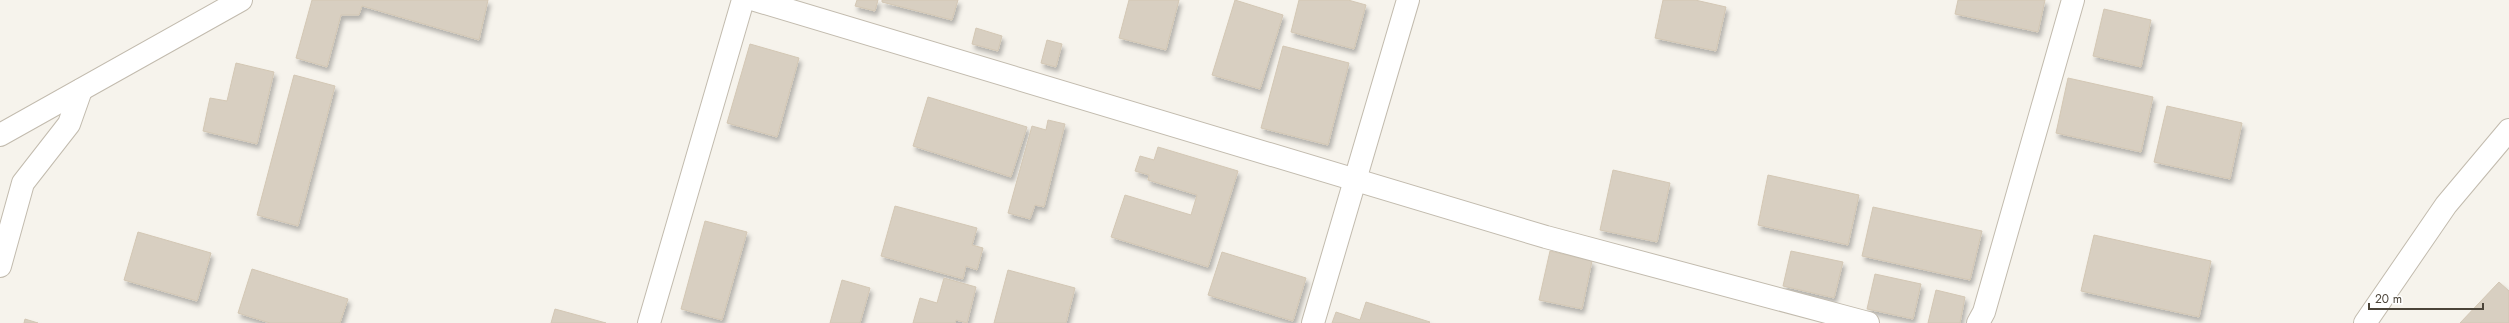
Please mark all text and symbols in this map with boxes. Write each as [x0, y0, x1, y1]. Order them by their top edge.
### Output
scale bar [2369, 285, 2483, 311]
text: 20 m [2375, 290, 2402, 308]

